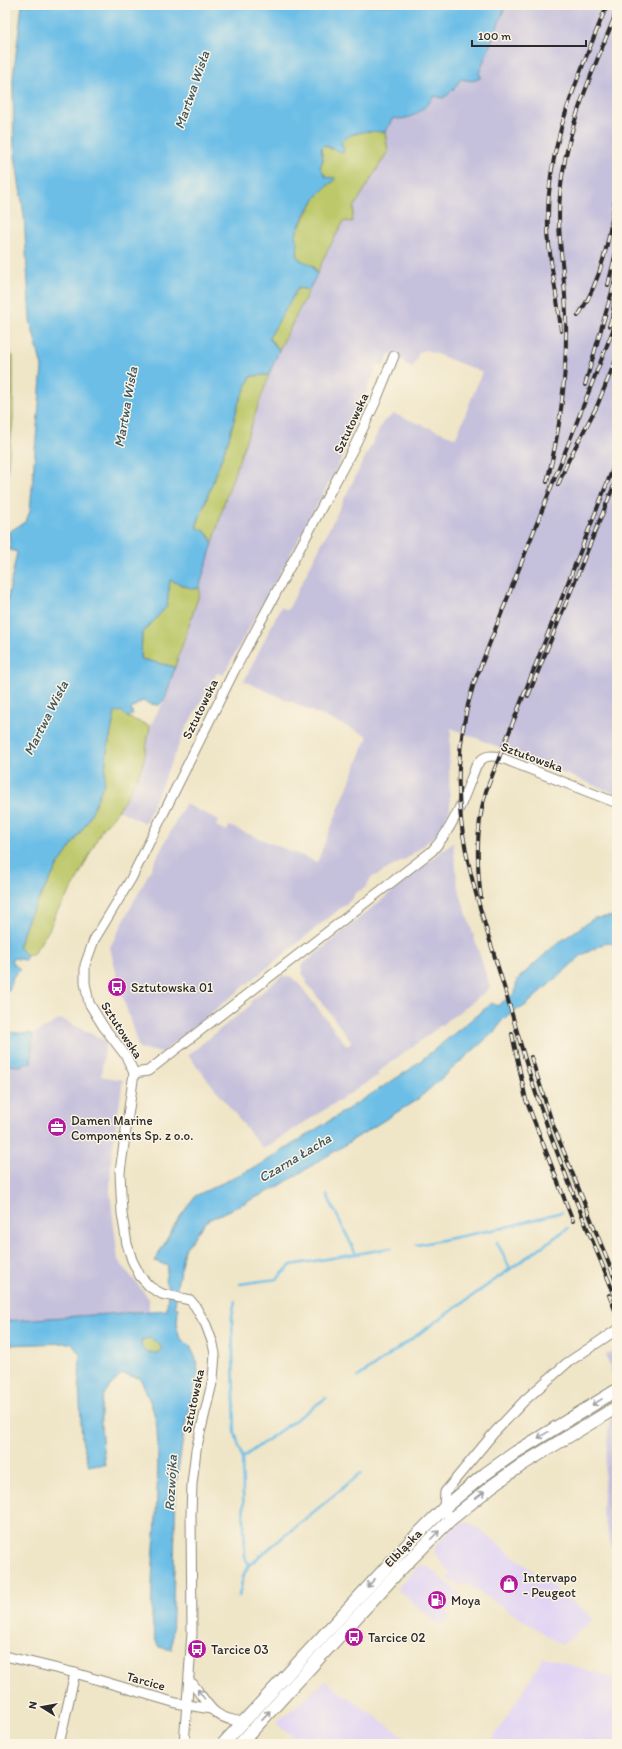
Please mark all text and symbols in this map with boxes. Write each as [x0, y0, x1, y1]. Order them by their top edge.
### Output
scale bar [472, 22, 586, 48]
text: 100 m [478, 29, 511, 43]
water label: Martwa Wisła [171, 48, 214, 131]
water label: Martwa Wisła [111, 365, 142, 449]
street label: Sztutowska [330, 390, 372, 456]
street label: Sztutowska [179, 676, 221, 741]
water label: Martwa Wisła [20, 677, 72, 758]
street label: Sztutowska [499, 739, 565, 775]
bus stop icon: Sztutowska 01 [106, 976, 128, 998]
place label: Sztutowska 01 [131, 980, 213, 995]
street label: Sztutowska [98, 999, 146, 1062]
place label: Damen Marine Components Sp. z o.o. [71, 1113, 193, 1143]
office icon: Damen Marine Components Sp. z o.o. [46, 1116, 68, 1138]
water label: Czarna Łacha [256, 1129, 335, 1186]
street label: Sztutowska [179, 1367, 207, 1434]
one-way arrow [591, 1399, 603, 1407]
one-way arrow [537, 1432, 549, 1440]
water label: Rozwójka [161, 1453, 181, 1512]
one-way arrow [475, 1491, 486, 1500]
street label: Elbląska [381, 1526, 425, 1570]
one-way arrow [430, 1530, 440, 1539]
place label: Intervapo - Peugeot [523, 1570, 577, 1600]
shop icon: Intervapo - Peugeot [498, 1573, 520, 1595]
one-way arrow [367, 1578, 376, 1588]
fuel station icon: Moya [426, 1589, 448, 1611]
place label: Moya [451, 1593, 481, 1608]
bus stop icon: Tarcice 02 [343, 1626, 365, 1648]
place label: Tarcice 02 [368, 1630, 425, 1645]
bus stop icon: Tarcice 03 [186, 1638, 208, 1660]
place label: Tarcice 03 [211, 1642, 269, 1657]
street label: Tarcice [125, 1668, 167, 1694]
north arrow [22, 1687, 62, 1727]
one-way arrow [197, 1689, 205, 1700]
text: N [26, 1700, 40, 1710]
one-way arrow [261, 1710, 271, 1720]

